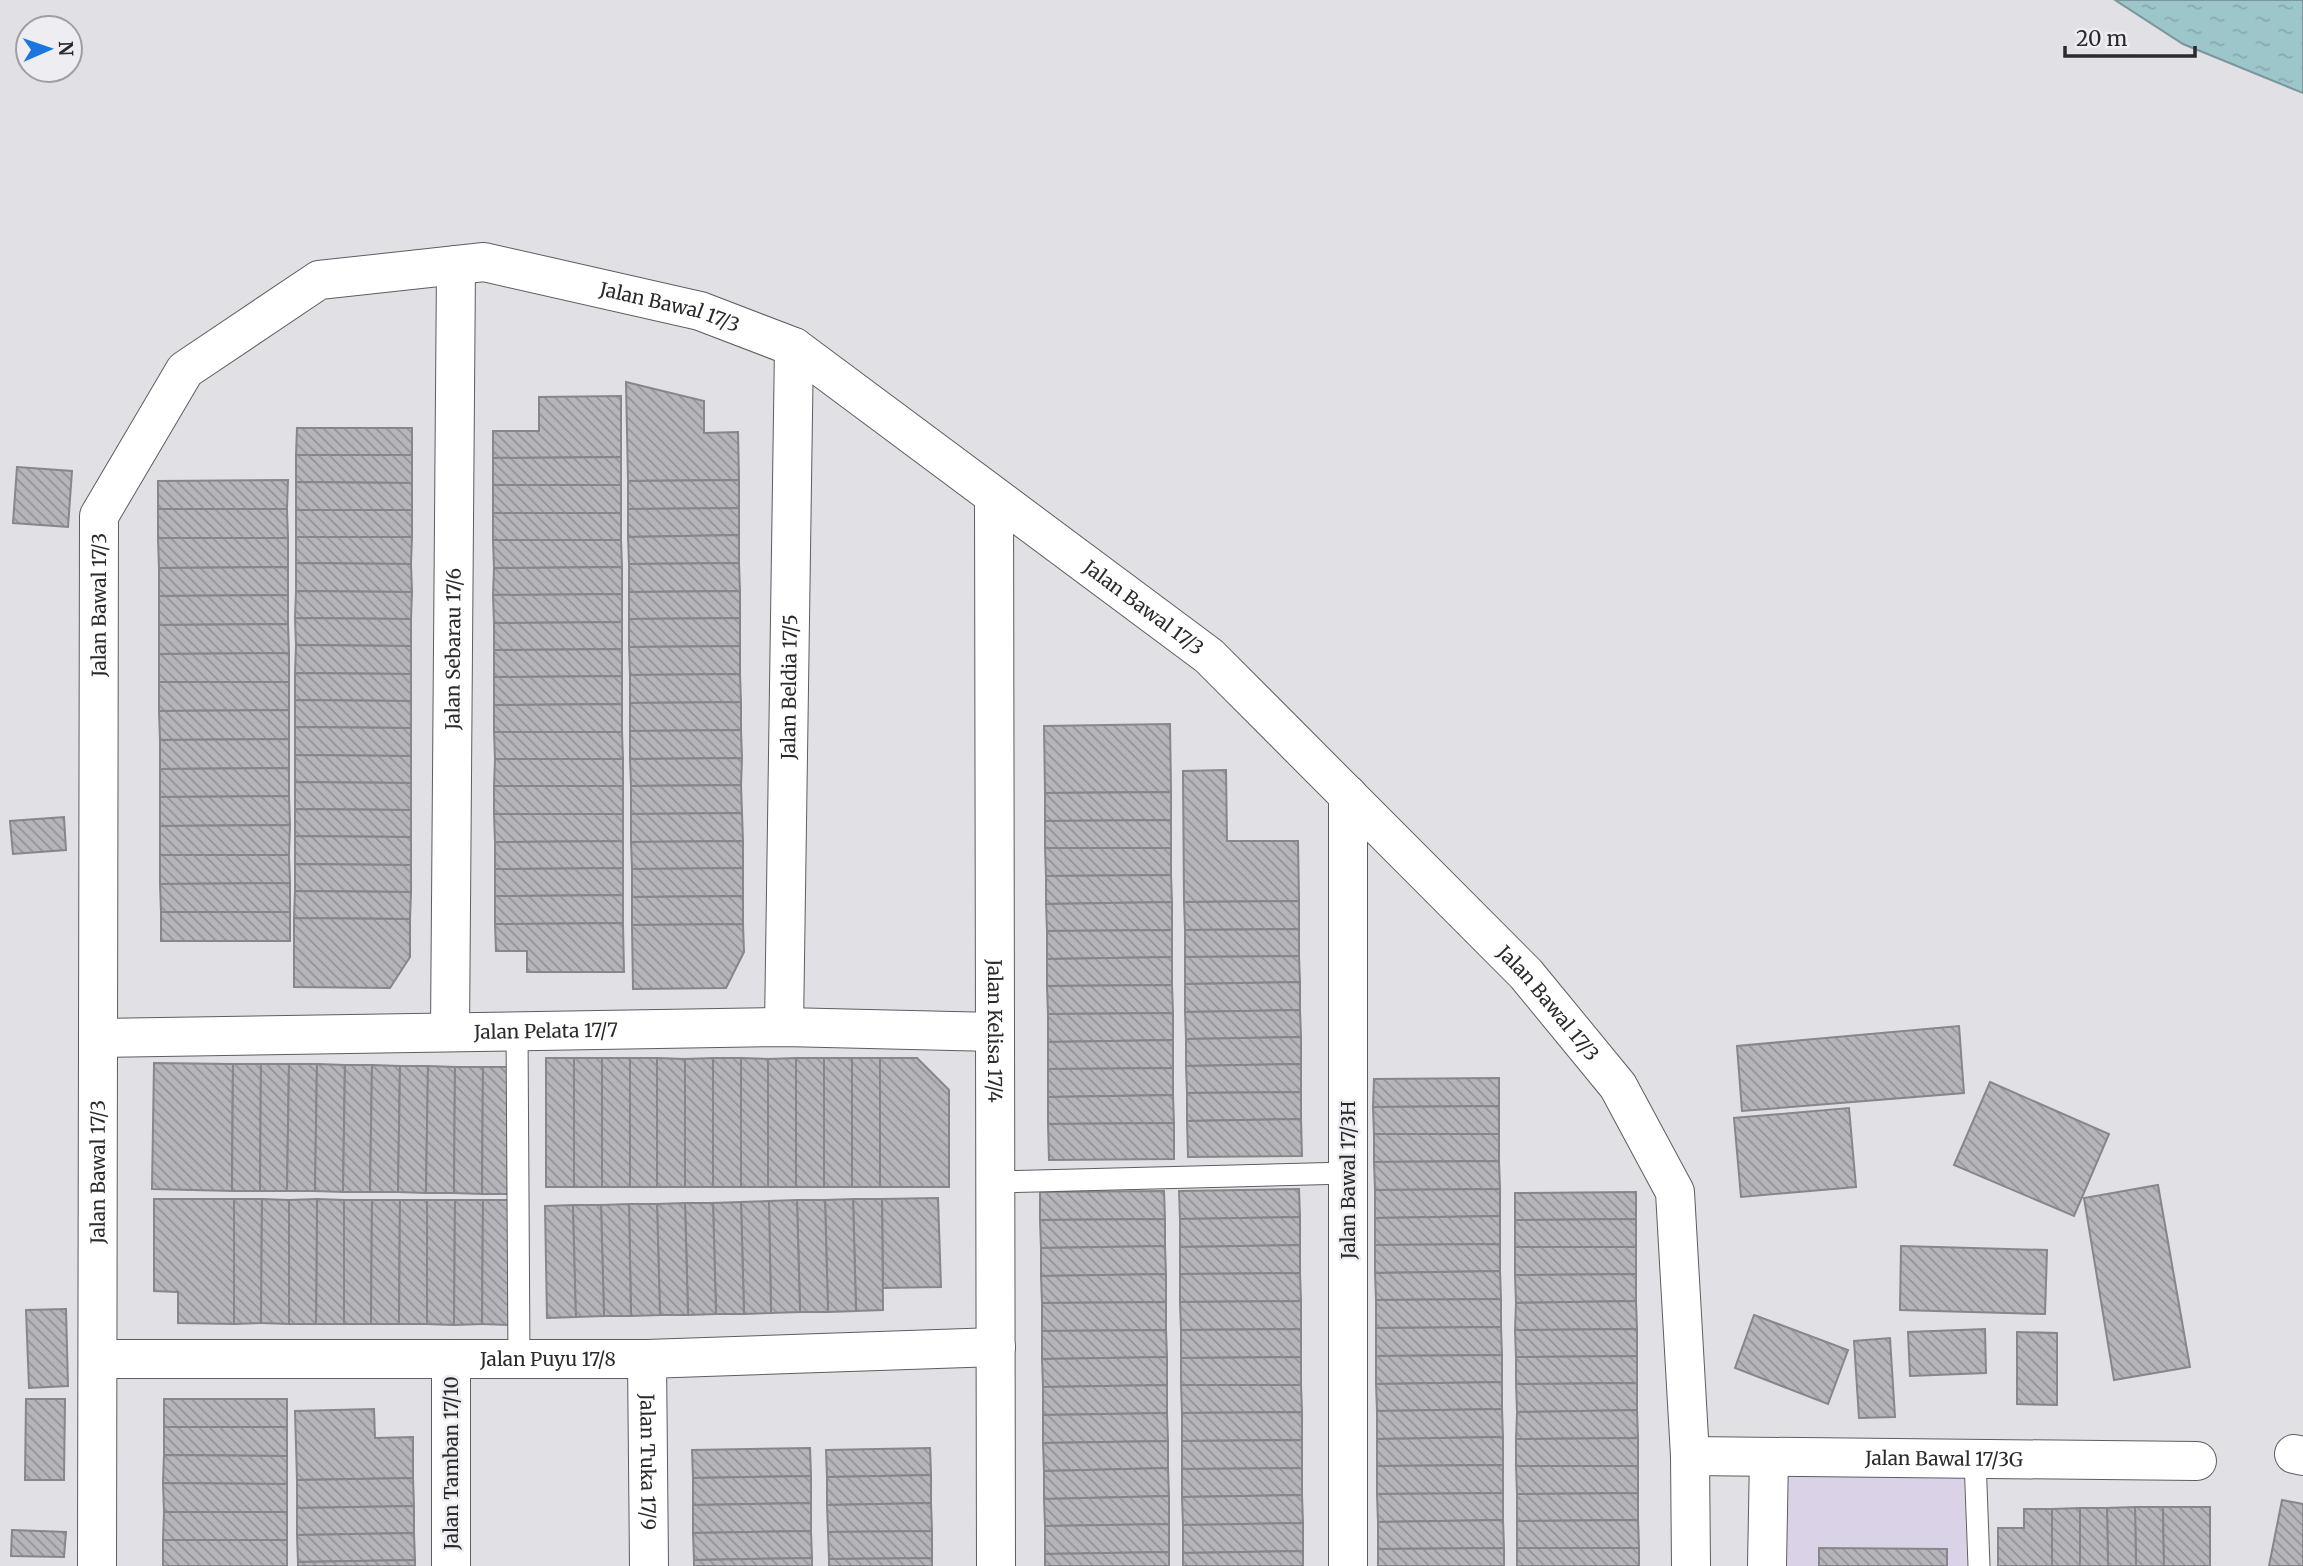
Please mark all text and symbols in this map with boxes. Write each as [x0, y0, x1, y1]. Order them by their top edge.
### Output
north arrow [14, 14, 84, 84]
scale bar [2065, 14, 2194, 58]
text: 20 m [2076, 25, 2128, 52]
text: N [54, 40, 78, 56]
street label: Jalan Bawal 17/3 [597, 276, 743, 337]
street label: Jalan Bawal 17/3 [87, 533, 111, 678]
street label: Jalan Bawal 17/3 [1078, 554, 1209, 660]
street label: Jalan Sebarau 17/6 [440, 568, 466, 731]
street label: Jalan Beldia 17/5 [776, 614, 802, 761]
street label: Jalan Bawal 17/3 [1492, 940, 1604, 1066]
street label: Jalan Kelisa 17/4 [983, 958, 1007, 1103]
street label: Jalan Pelata 17/7 [473, 1018, 618, 1044]
street label: Jalan Bawal 17/3 [86, 1100, 110, 1245]
street label: Jalan Bawal 17/3H [1336, 1101, 1360, 1260]
street label: Jalan Puyu 17/8 [479, 1347, 616, 1371]
street label: Jalan Tamban 17/10 [439, 1376, 463, 1551]
street label: Jalan Tuka 17/9 [635, 1393, 661, 1530]
street label: Jalan Bawal 17/3G [1864, 1446, 2023, 1471]

